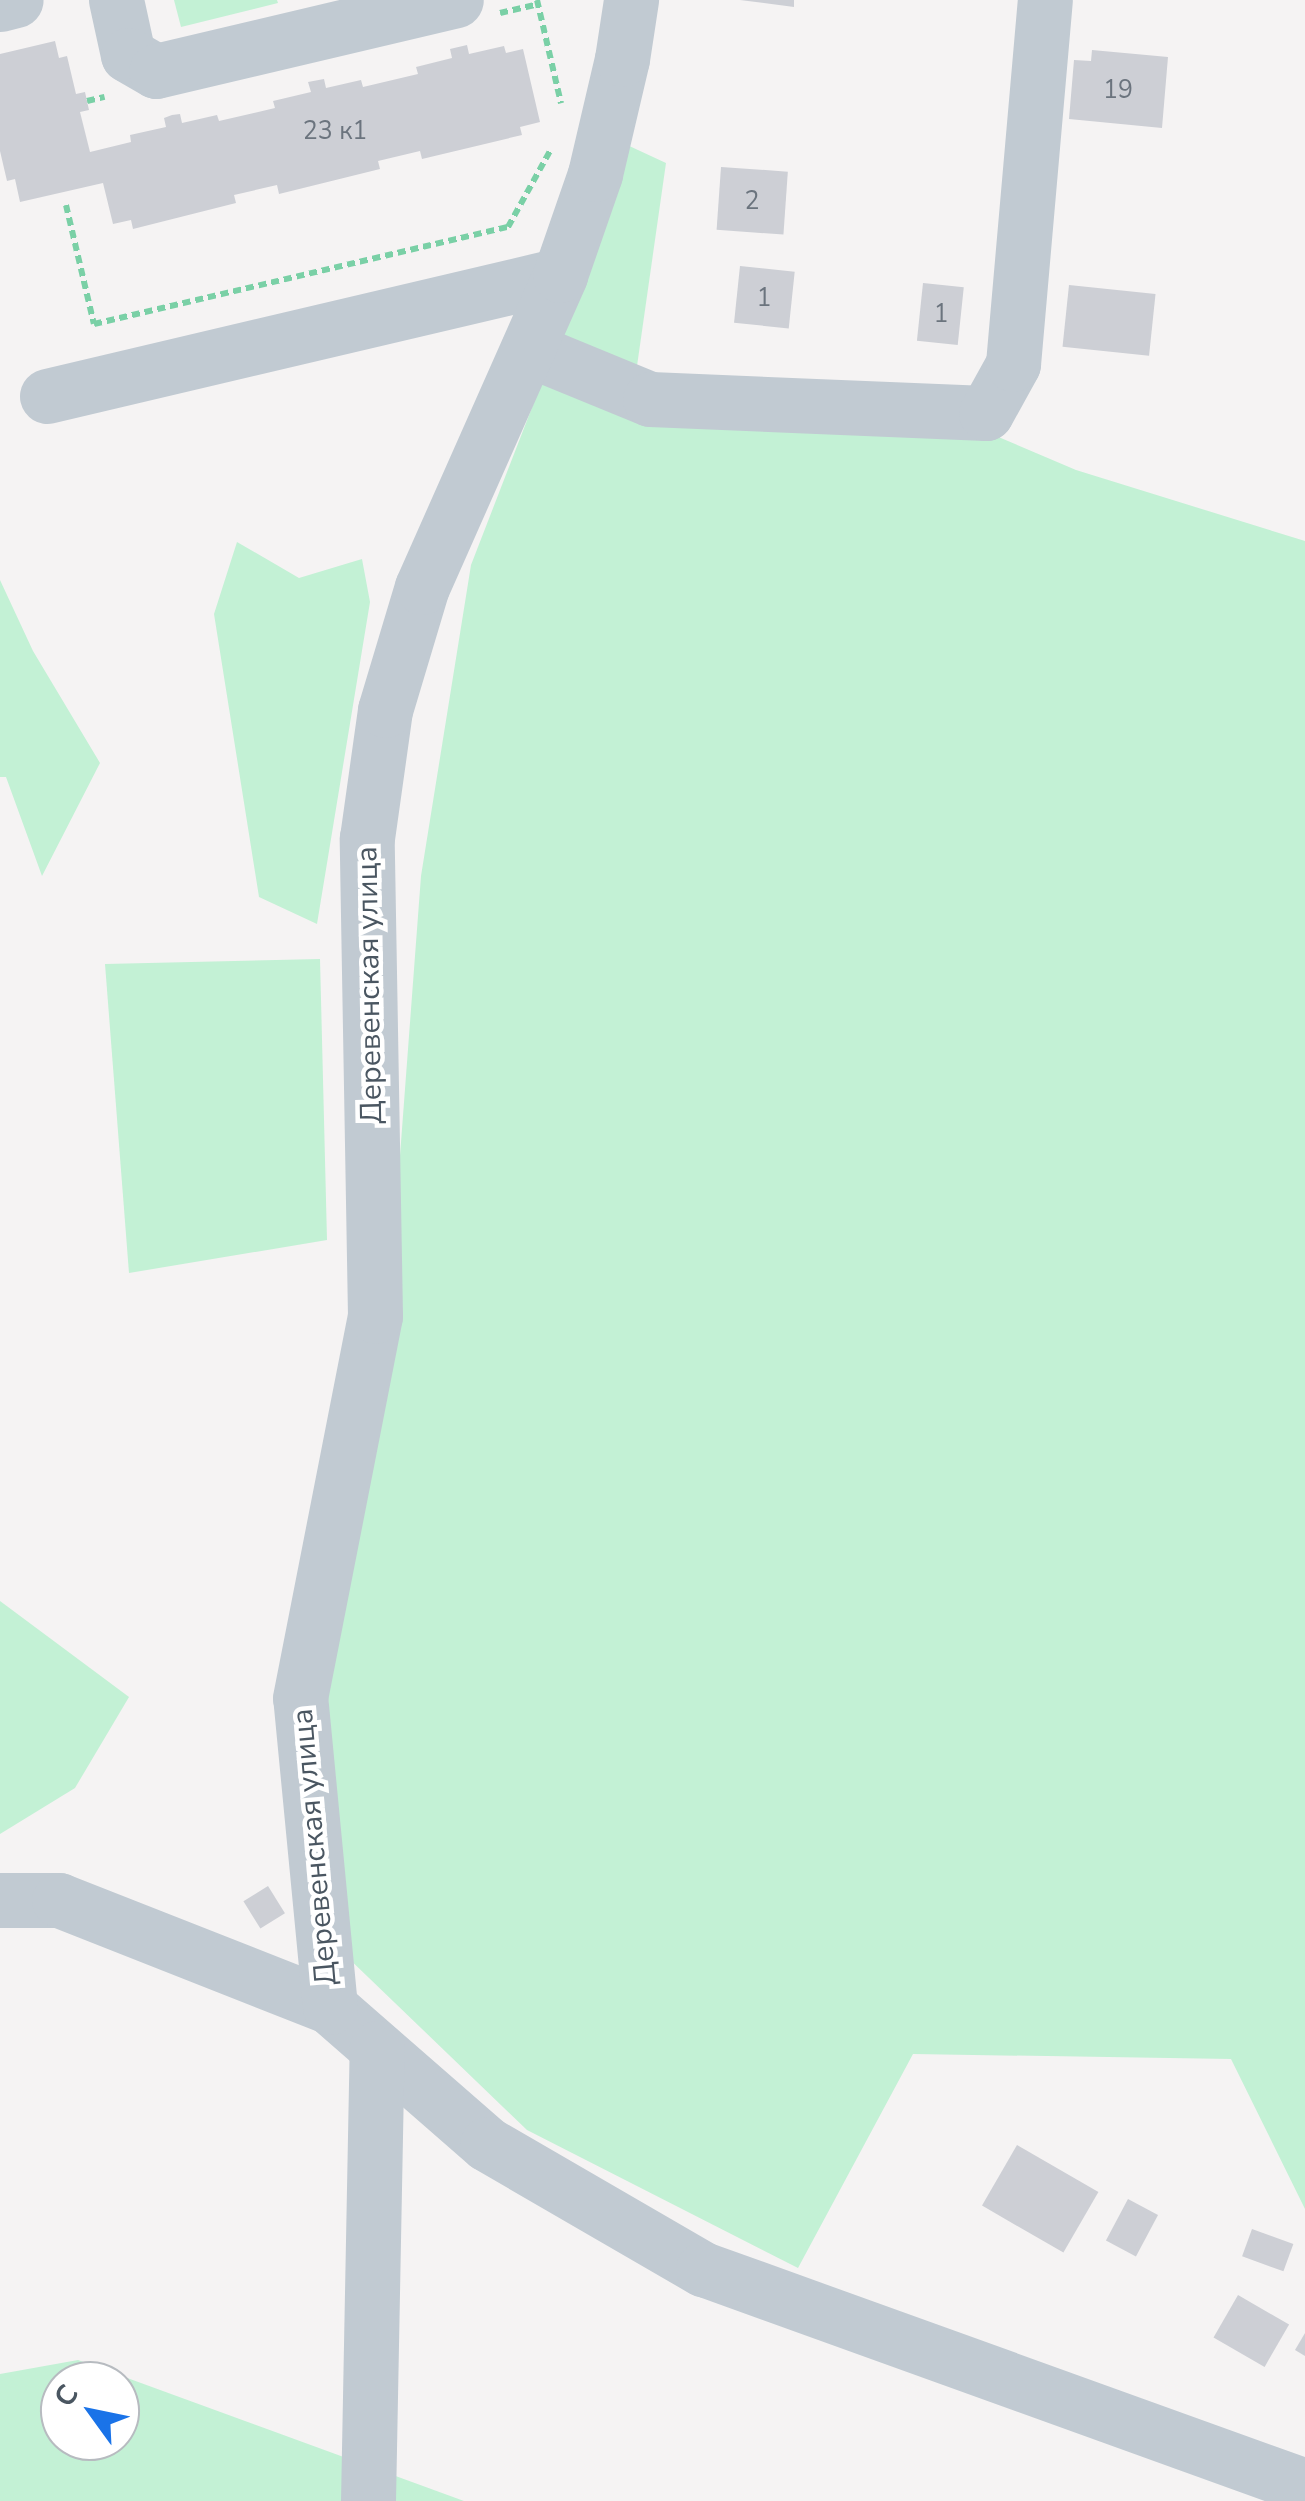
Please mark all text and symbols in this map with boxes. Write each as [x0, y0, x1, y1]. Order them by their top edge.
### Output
house number: 19 [1103, 75, 1133, 105]
house number: 23 к1 [303, 116, 367, 146]
house number: 2 [745, 186, 759, 216]
house number: 1 [757, 283, 771, 313]
house number: 1 [934, 299, 948, 329]
street label: Деревенская улица [350, 846, 390, 1124]
street label: Деревенская улица [285, 1707, 345, 1987]
north arrow [40, 2361, 140, 2461]
text: С [45, 2377, 88, 2414]

